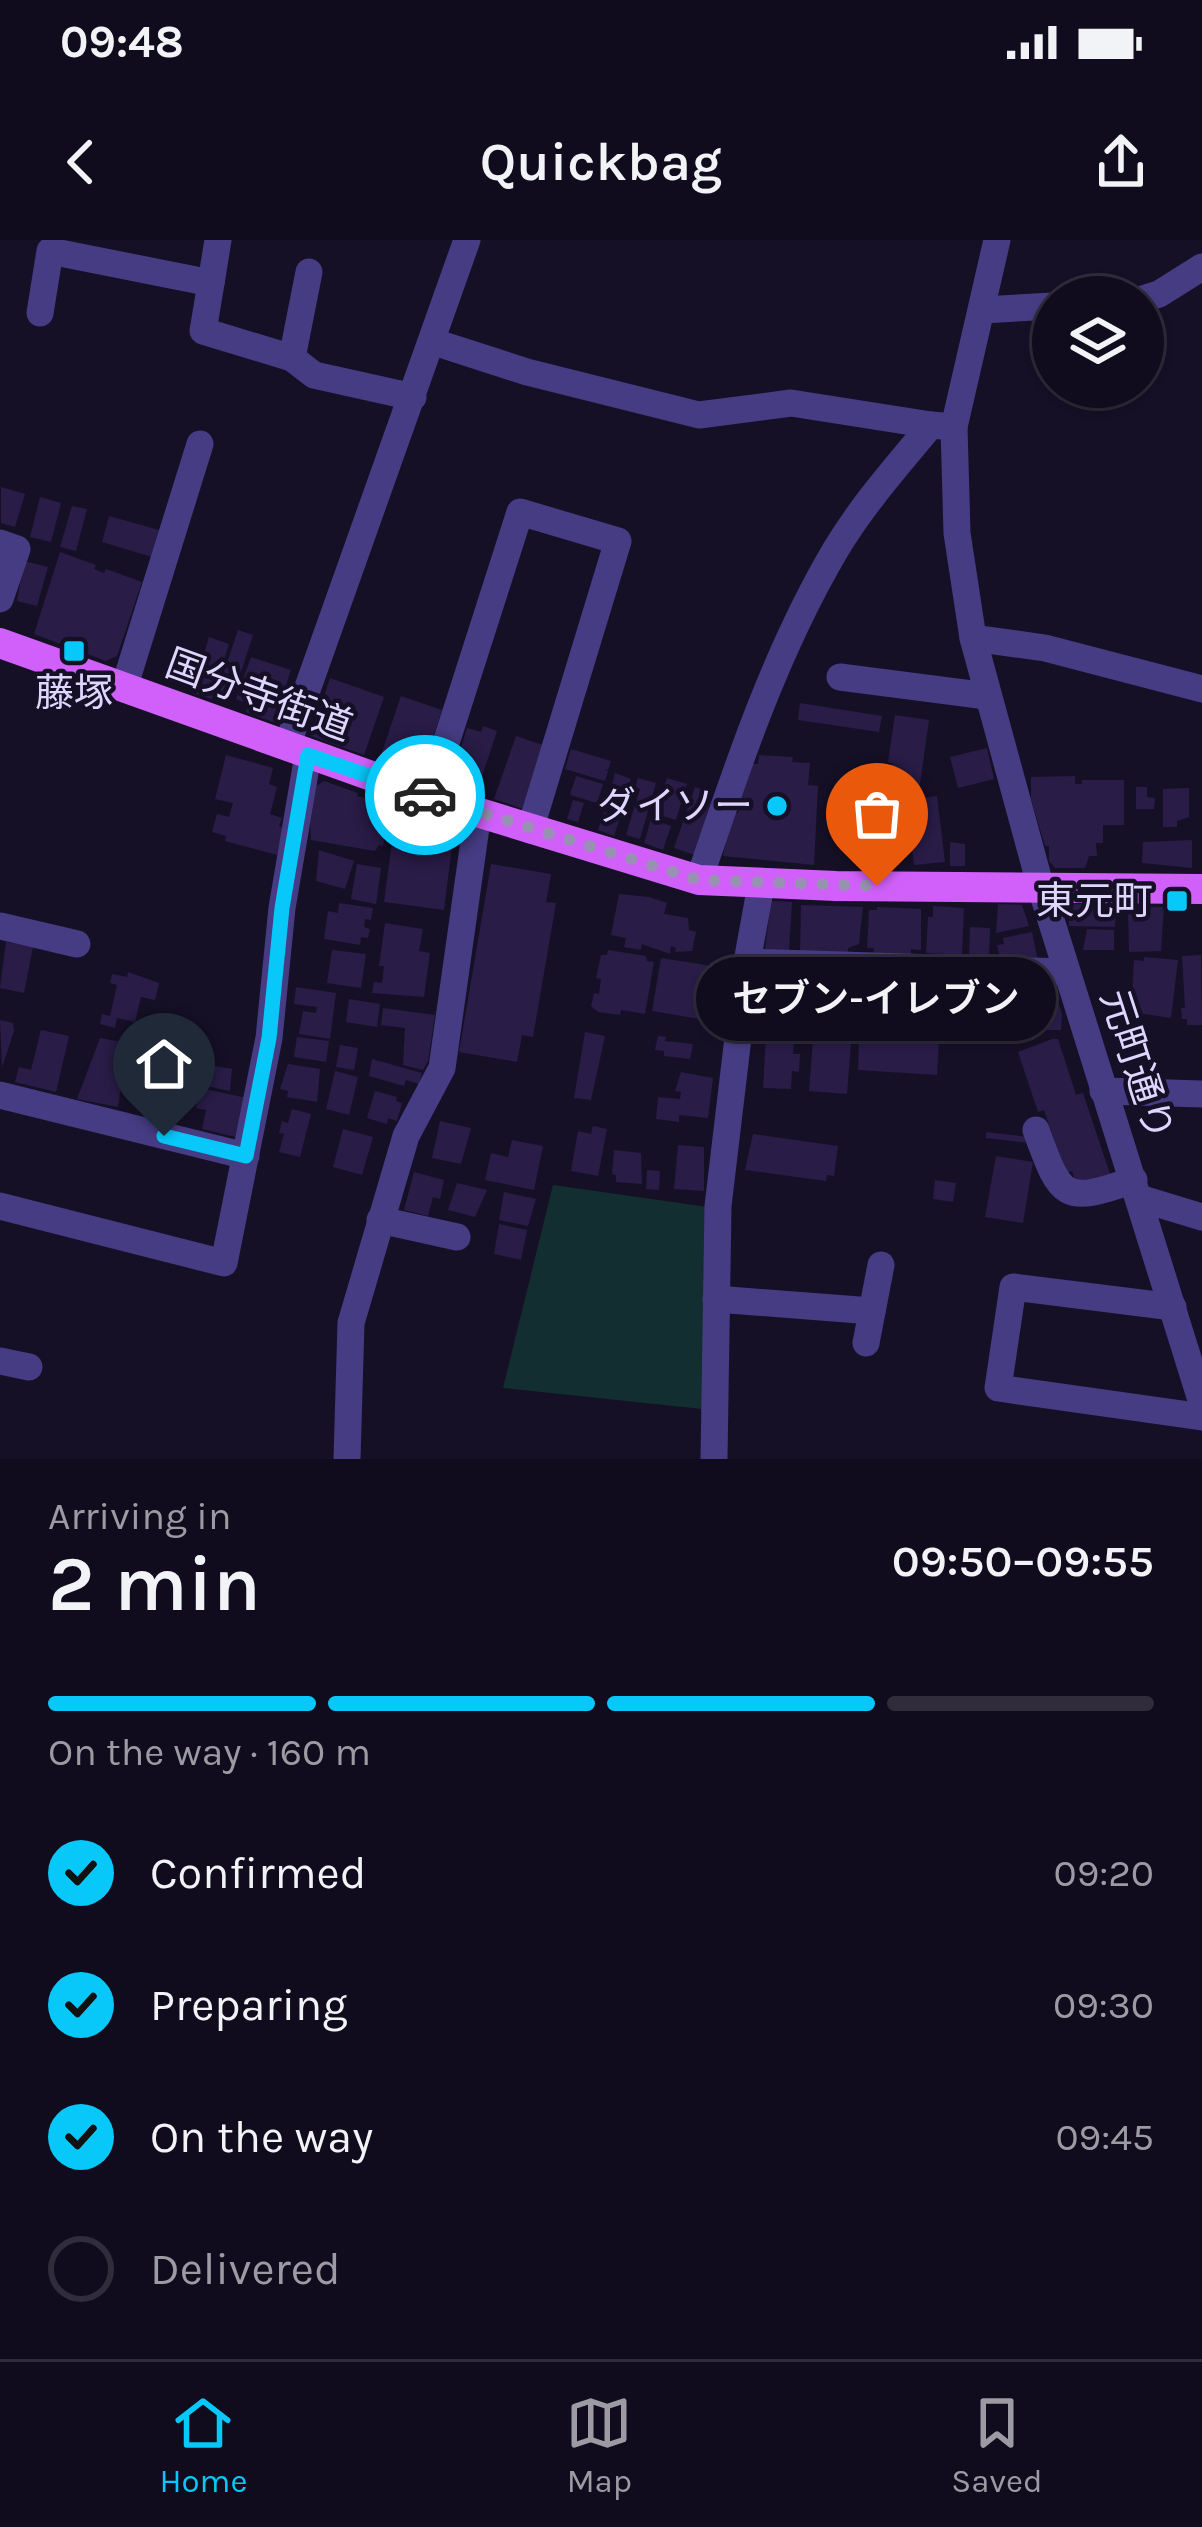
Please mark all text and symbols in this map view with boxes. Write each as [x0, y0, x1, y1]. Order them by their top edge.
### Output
text: 09:48 [60, 16, 184, 68]
icon: back [48, 129, 114, 195]
icon: share [1088, 129, 1154, 195]
text: Quickbag [480, 130, 722, 194]
map controls [1032, 276, 1164, 408]
button: layers [1032, 276, 1164, 408]
marker: 藤塚 [61, 638, 87, 664]
street label: 国分寺街道 [160, 640, 358, 750]
place label: 藤塚 [35, 670, 113, 716]
courier [365, 735, 485, 855]
icon: car [392, 762, 458, 828]
pin [826, 763, 928, 886]
icon: bag [844, 781, 910, 847]
place label: ダイソー [597, 783, 753, 829]
marker: ダイソー [764, 793, 790, 819]
place label: 東元町 [1036, 878, 1153, 924]
marker: 東元町 [1164, 888, 1190, 914]
callout: セブン-イレブン [697, 958, 1057, 1042]
text: セブン-イレブン [732, 976, 1020, 1022]
street label: 元町通り [1091, 984, 1183, 1146]
pin [113, 1013, 215, 1136]
icon: home [131, 1031, 197, 1097]
text: Arriving in [48, 1493, 231, 1539]
text: 09:50–09:55 [892, 1535, 1154, 1587]
text: 2 min [48, 1538, 261, 1630]
text: On the way · 160 m [48, 1729, 371, 1775]
icon: check [48, 1840, 114, 1906]
text: Confirmed [150, 1847, 366, 1899]
text: 09:20 [1053, 1850, 1154, 1896]
icon: check [48, 1972, 114, 2038]
text: Preparing [150, 1979, 348, 2031]
text: 09:30 [1053, 1982, 1154, 2028]
icon: check [48, 2104, 114, 2170]
text: On the way [150, 2111, 373, 2163]
text: 09:45 [1055, 2114, 1154, 2160]
text: Delivered [150, 2243, 341, 2295]
tab: Home [159, 2390, 247, 2500]
tab: Map [566, 2390, 632, 2500]
tab: Saved [951, 2390, 1043, 2500]

